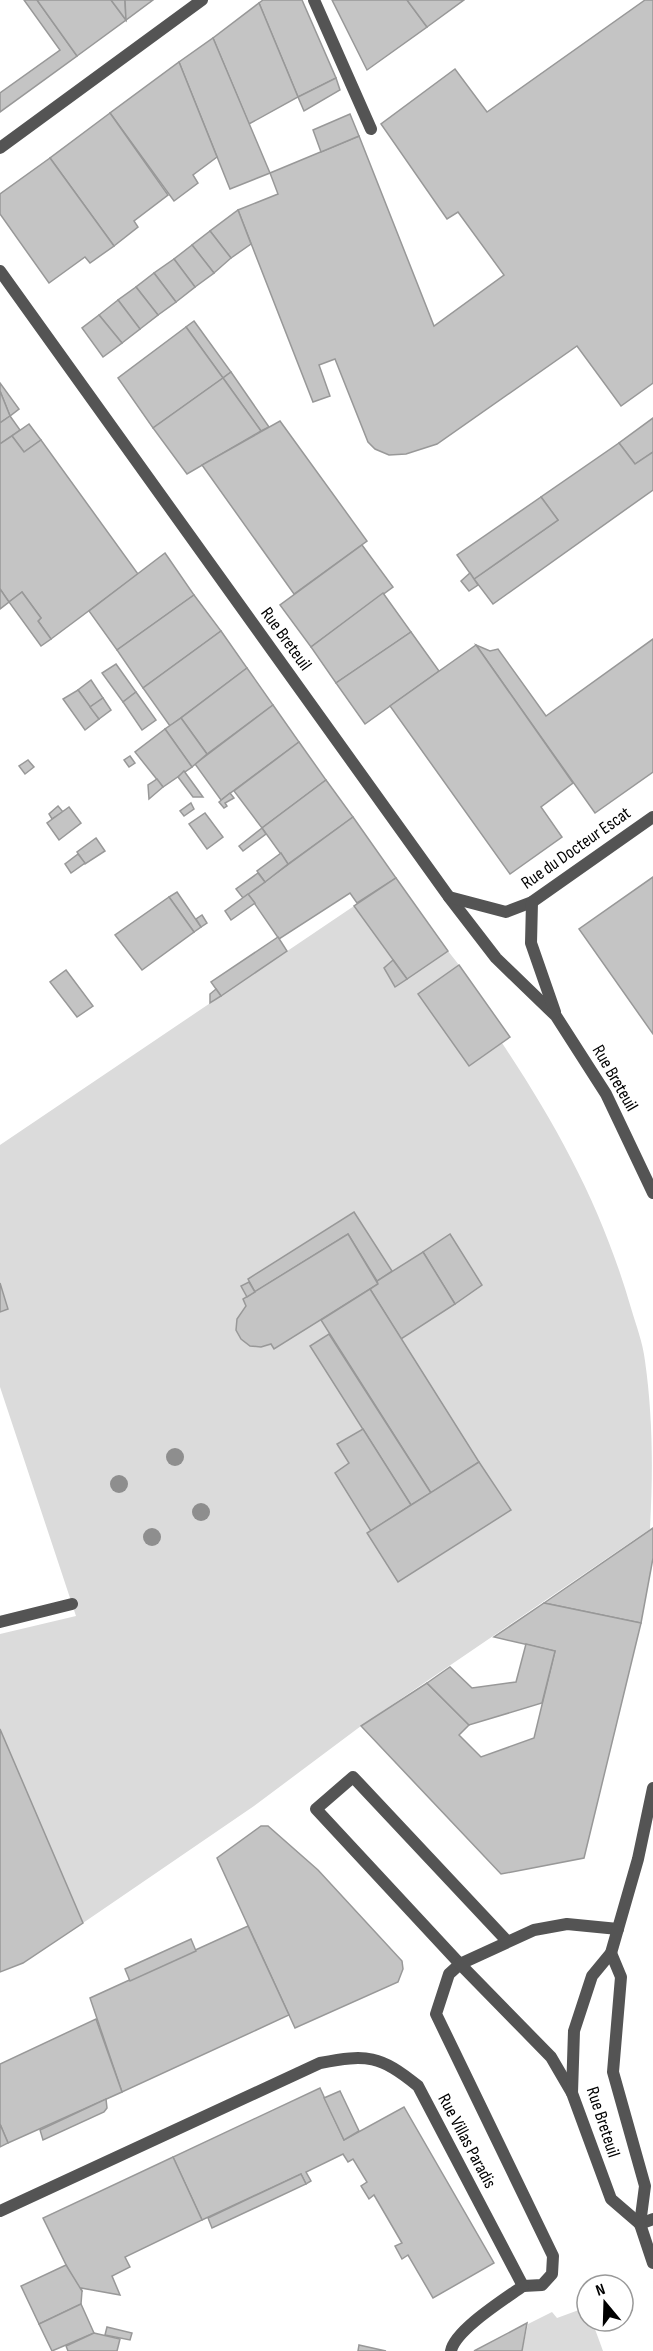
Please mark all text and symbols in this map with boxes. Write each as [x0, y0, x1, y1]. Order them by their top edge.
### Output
street label: Rue Breteuil [256, 603, 316, 675]
street label: Rue du Docteur Escat [517, 802, 635, 893]
street label: Rue Breteuil [588, 1041, 642, 1115]
street label: Rue Breteuil [582, 2084, 624, 2160]
street label: Rue Villas Paradis [433, 2090, 501, 2192]
north arrow [575, 2273, 635, 2333]
text: N [593, 2280, 608, 2301]

